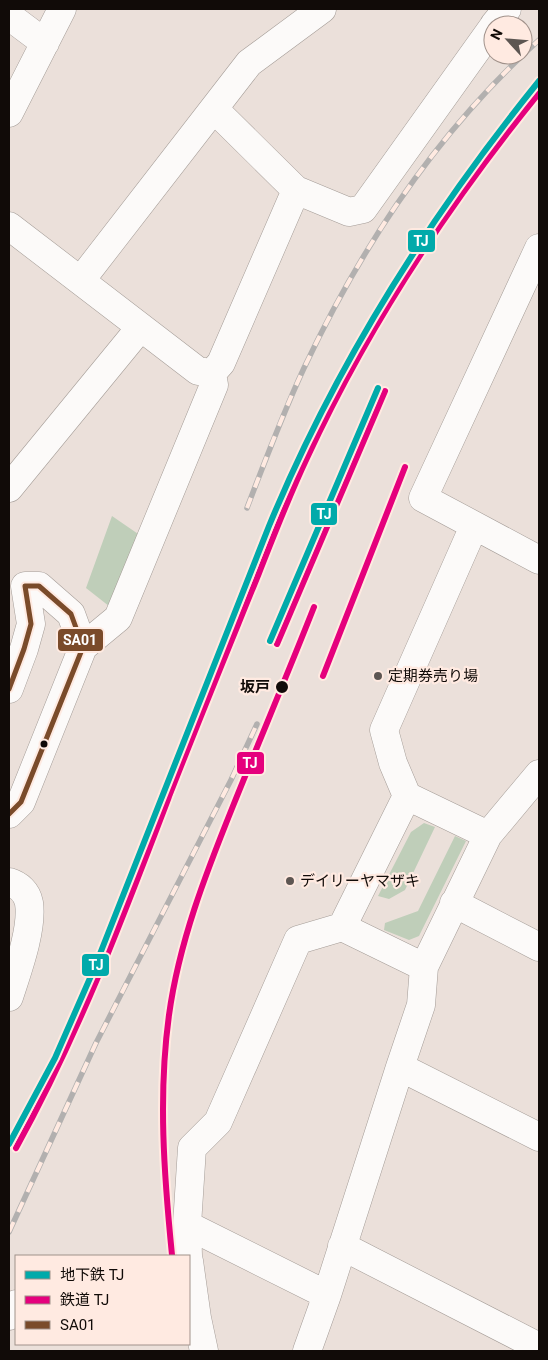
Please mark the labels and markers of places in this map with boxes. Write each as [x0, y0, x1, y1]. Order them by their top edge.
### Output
place label: 定期券売り場 [388, 667, 478, 685]
marker: 定期券売り場 [372, 670, 384, 682]
place label: 坂戸 [240, 678, 270, 696]
marker: 坂戸 [274, 679, 290, 695]
unlabelled marker [39, 739, 49, 749]
place label: デイリーヤマザキ [300, 872, 420, 890]
marker: デイリーヤマザキ [284, 875, 296, 887]

